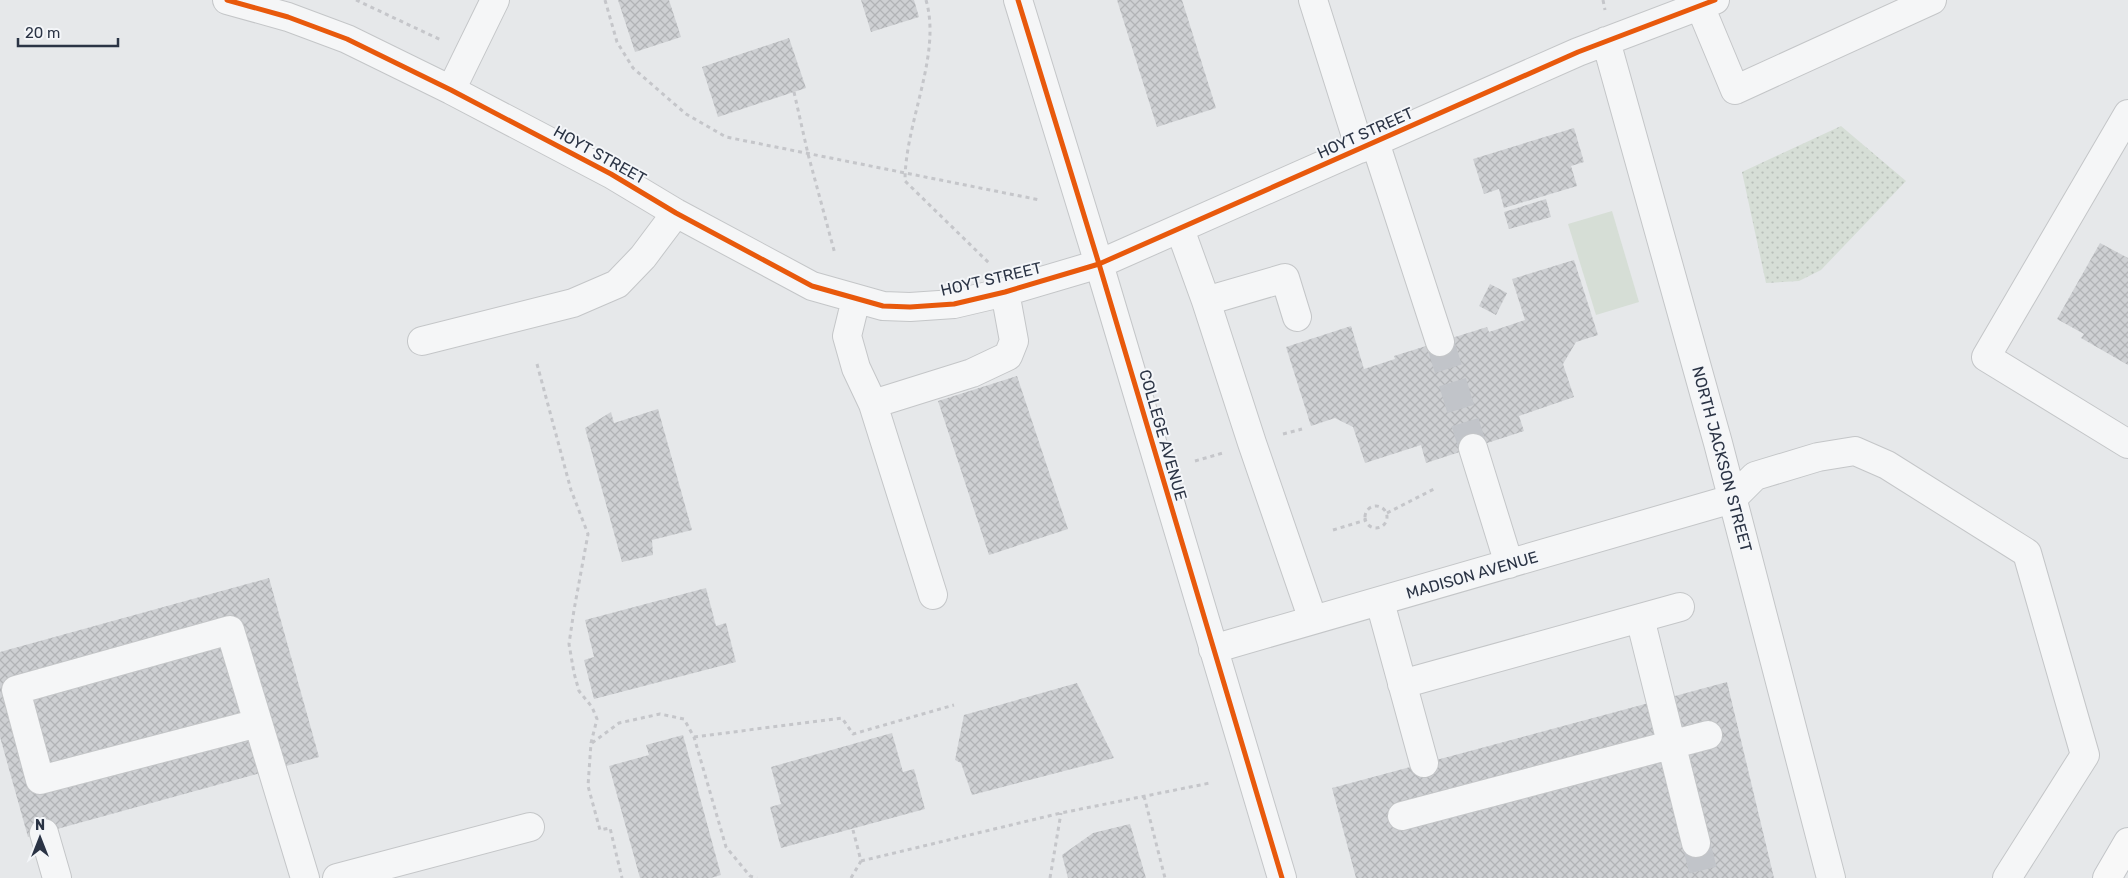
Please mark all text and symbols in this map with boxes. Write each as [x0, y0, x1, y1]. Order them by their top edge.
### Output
scale bar [18, 15, 118, 47]
text: 20 m [25, 24, 60, 42]
street label: HOYT STREET [1314, 103, 1416, 163]
street label: HOYT STREET [550, 122, 650, 188]
street label: HOYT STREET [939, 258, 1043, 300]
street label: NORTH JACKSON STREET [1688, 364, 1756, 554]
street label: COLLEGE AVENUE [1135, 367, 1191, 503]
street label: MADISON AVENUE [1404, 547, 1540, 603]
north arrow [15, 813, 65, 863]
text: N [35, 817, 45, 834]

